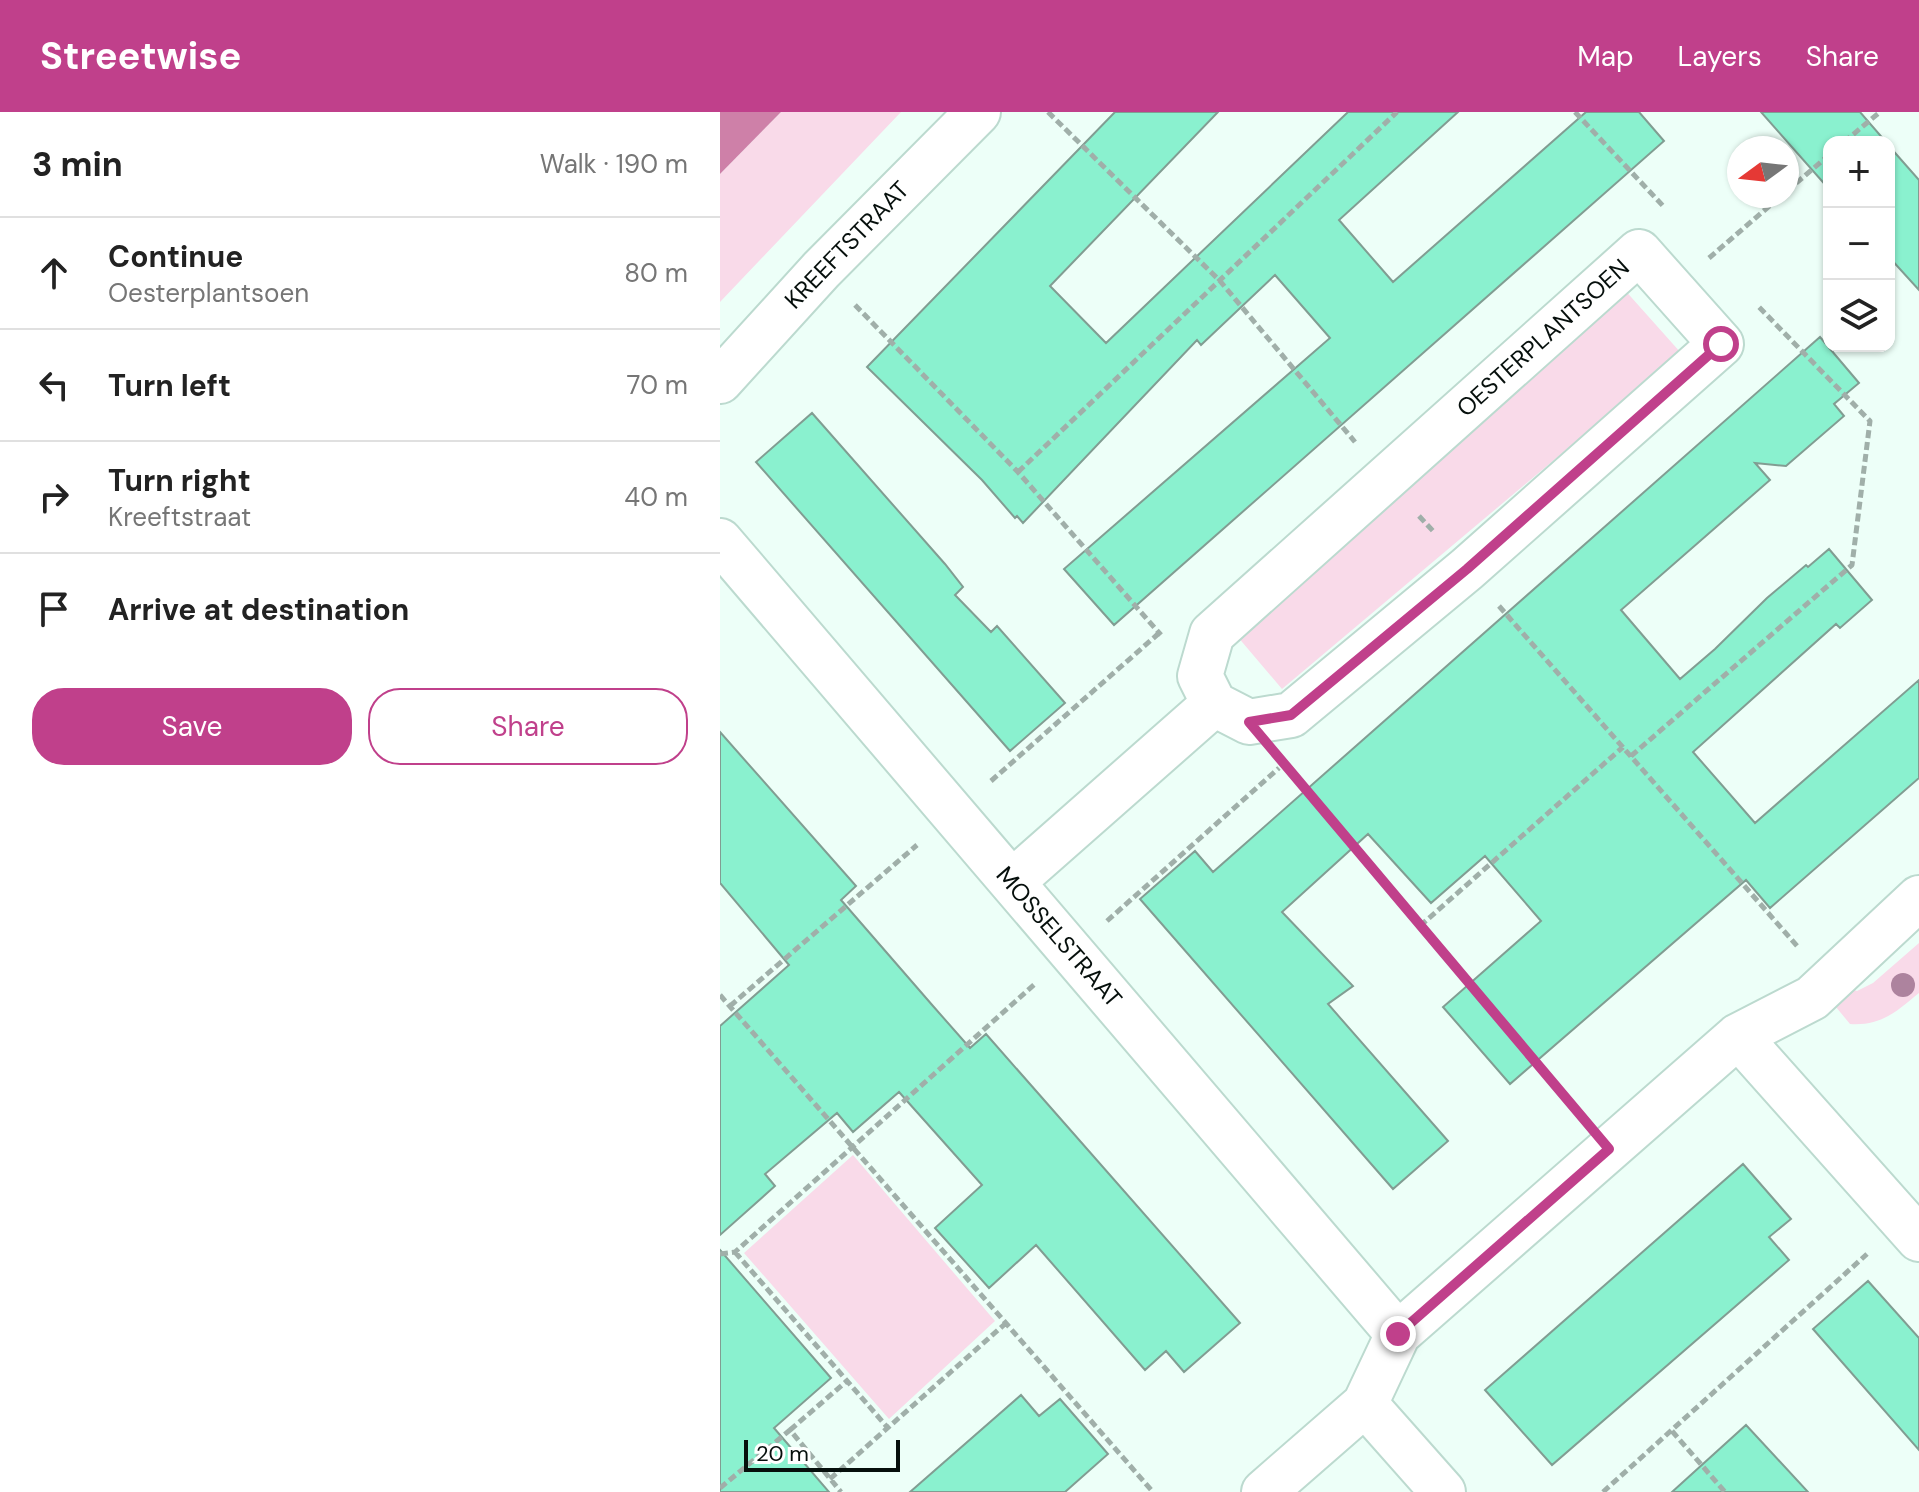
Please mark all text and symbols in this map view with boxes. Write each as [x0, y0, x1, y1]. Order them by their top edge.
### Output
text: Streetwise [40, 31, 241, 81]
text: Map [1577, 38, 1634, 75]
text: Layers [1678, 38, 1762, 75]
text: Share [1806, 38, 1879, 75]
north arrow [1727, 136, 1799, 208]
map controls [1823, 136, 1895, 352]
button: + [1823, 136, 1895, 208]
text: 3 min [32, 142, 123, 187]
text: Walk · 190 m [540, 147, 688, 181]
street label: KREEFTSTRAAT [778, 174, 915, 315]
button: − [1823, 208, 1895, 280]
text: Continue [108, 237, 243, 276]
icon: ahead [32, 251, 76, 295]
street label: OESTERPLANTSOEN [1450, 252, 1635, 423]
text: 80 m [624, 256, 688, 290]
text: Oesterplantsoen [108, 276, 309, 310]
button: layers [1823, 280, 1895, 352]
route start [1703, 326, 1739, 362]
icon: left [32, 363, 76, 407]
text: Turn left [108, 366, 231, 405]
text: 70 m [627, 368, 688, 402]
text: Turn right [108, 461, 251, 500]
icon: right [32, 475, 76, 519]
text: 40 m [624, 480, 688, 514]
text: Kreeftstraat [108, 500, 251, 534]
icon: arrive [32, 587, 76, 631]
text: Arrive at destination [108, 590, 409, 629]
button: Save [32, 688, 352, 765]
button: Share [368, 688, 688, 765]
street label: MOSSELSTRAAT [990, 860, 1129, 1014]
route end [1380, 1316, 1416, 1352]
scale bar [744, 1436, 900, 1472]
text: 20 m [756, 1439, 809, 1468]

